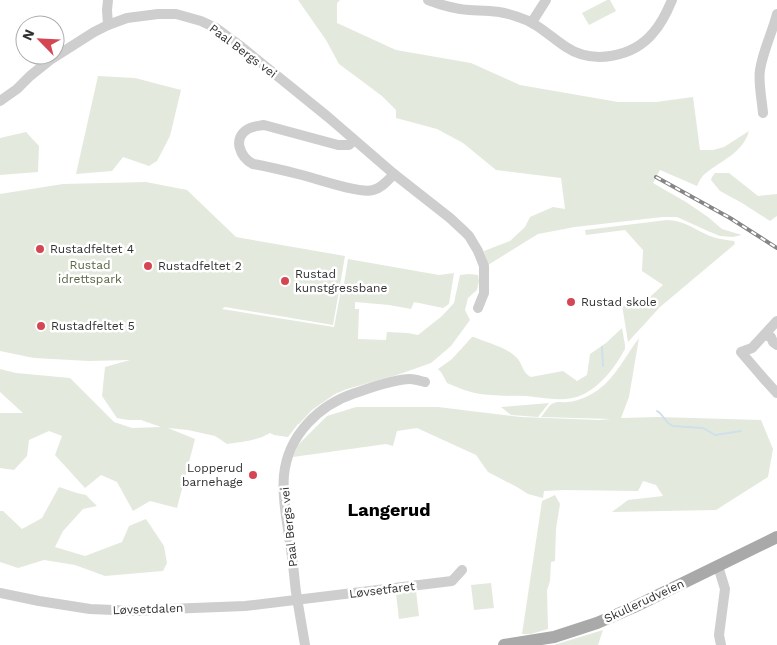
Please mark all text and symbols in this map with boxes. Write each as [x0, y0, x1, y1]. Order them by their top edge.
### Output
north arrow [15, 15, 65, 65]
street label: Paal Bergs vei [207, 21, 279, 81]
text: N [19, 27, 38, 43]
place label: Rustadfeltet 4 [50, 242, 134, 256]
marker: Rustadfeltet 4 [34, 243, 46, 255]
park label: Rustad idrettspark [58, 258, 122, 286]
place label: Rustadfeltet 2 [158, 259, 242, 273]
marker: Rustadfeltet 2 [142, 260, 154, 272]
place label: Rustad kunstgressbane [295, 267, 387, 295]
marker: Rustad kunstgressbane [279, 275, 291, 287]
place label: Rustad skole [581, 295, 657, 309]
marker: Rustad skole [565, 296, 577, 308]
place label: Rustadfeltet 5 [51, 319, 135, 333]
marker: Rustadfeltet 5 [35, 320, 47, 332]
place label: Lopperud barnehage [182, 461, 243, 489]
marker: Lopperud barnehage [247, 469, 259, 481]
street label: Paal Bergs vei [278, 486, 300, 568]
district label: Langerud [347, 499, 431, 520]
street label: Skullerudveien [602, 576, 686, 626]
street label: Løvsetfaret [349, 579, 415, 601]
street label: Løvsetdalen [112, 601, 184, 617]

